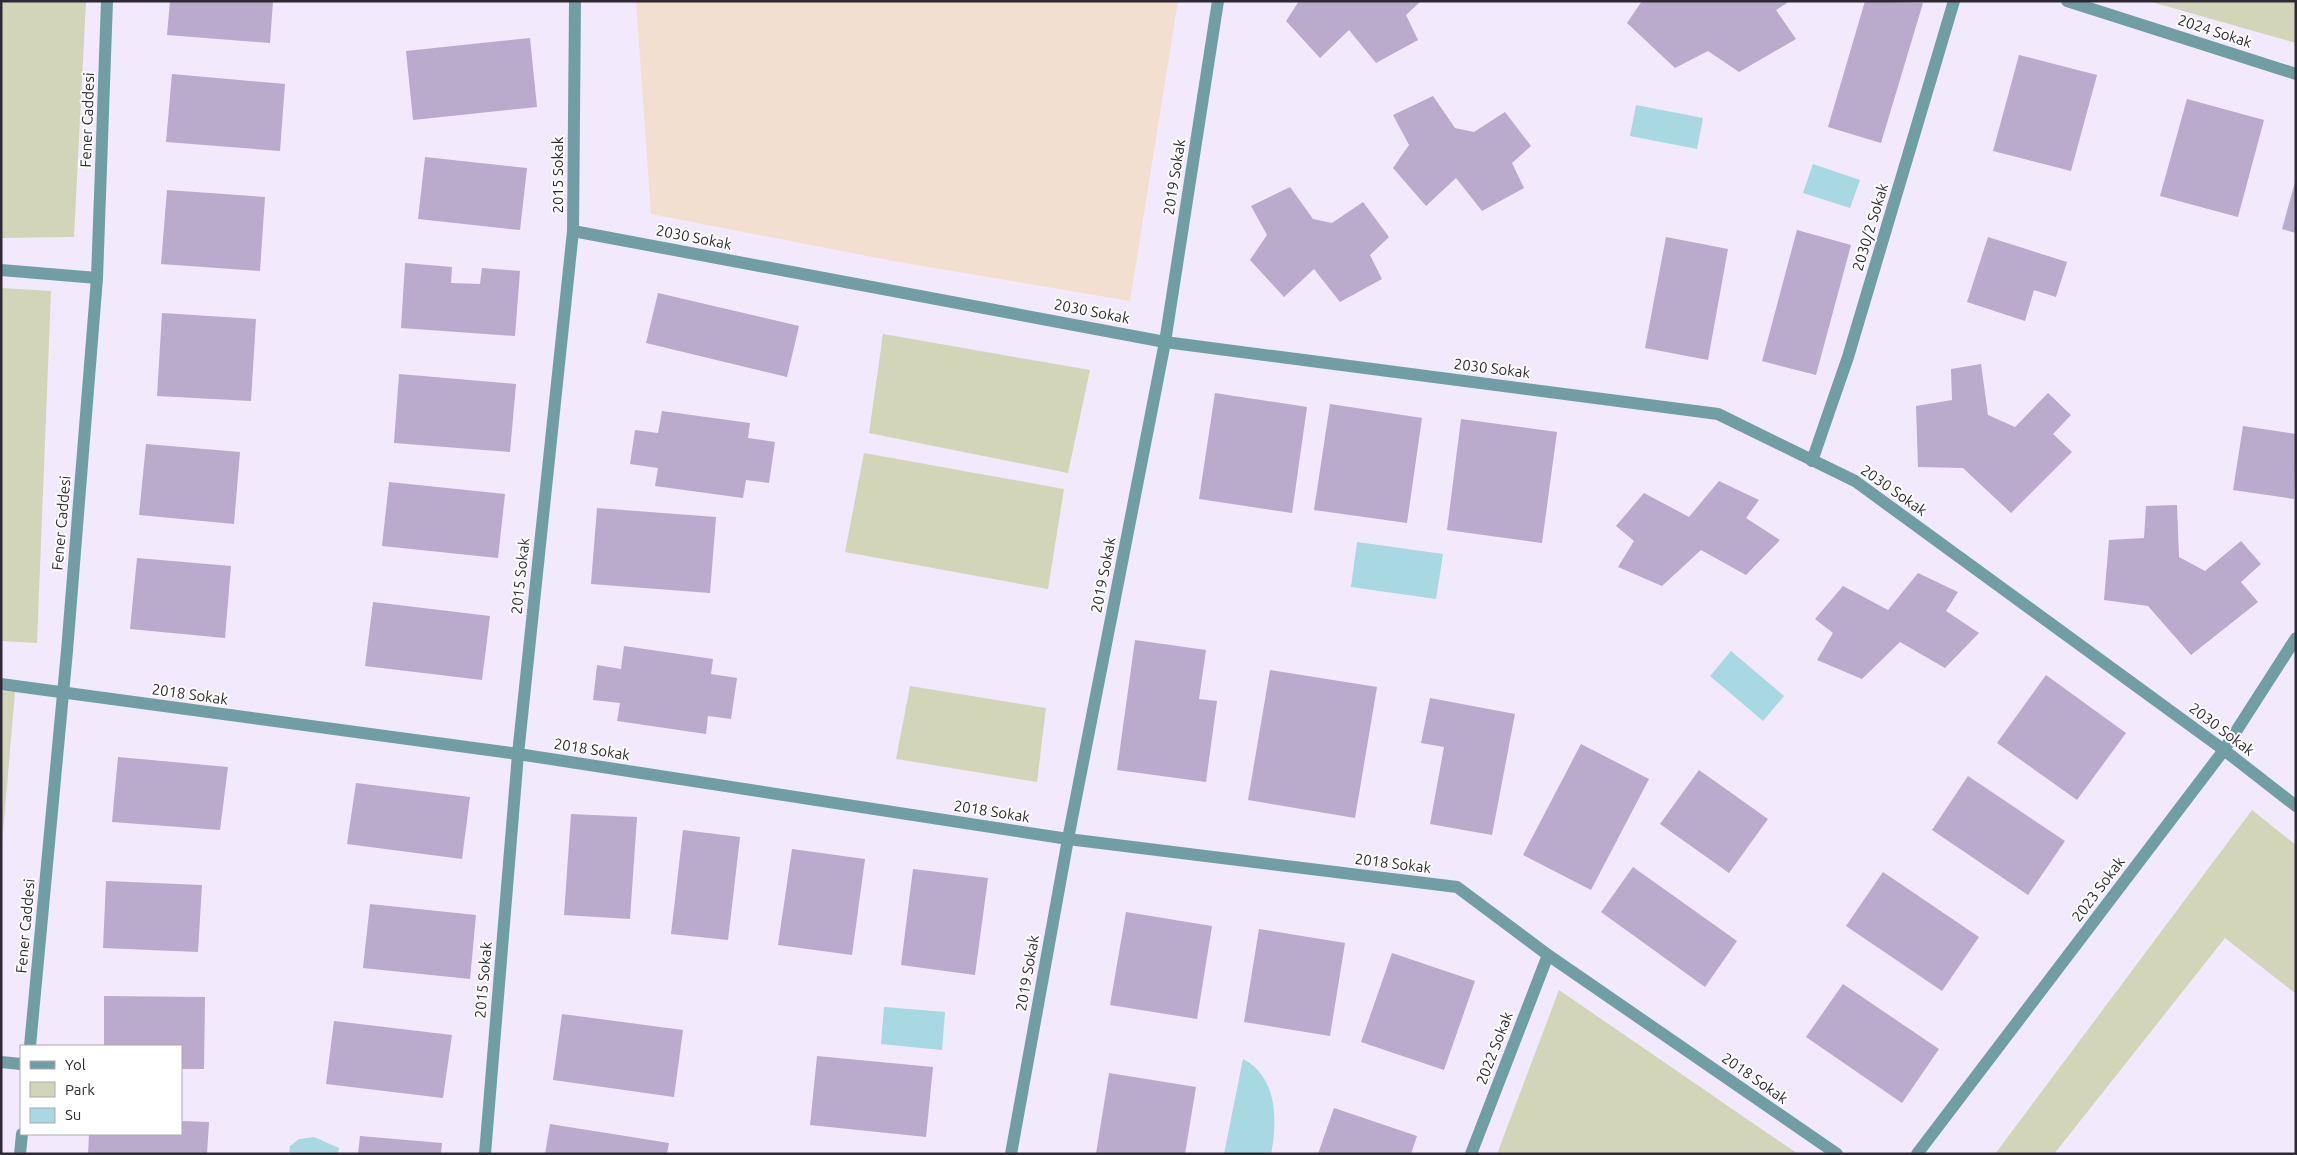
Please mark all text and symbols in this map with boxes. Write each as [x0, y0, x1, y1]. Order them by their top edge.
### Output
street label: 2024 Sokak [2176, 11, 2255, 51]
street label: Fener Caddesi [77, 72, 97, 168]
street label: 2015 Sokak [549, 136, 566, 213]
street label: 2019 Sokak [1160, 137, 1188, 216]
street label: 2030/2 Sokak [1849, 181, 1892, 273]
street label: 2030 Sokak [655, 221, 734, 253]
street label: 2030 Sokak [1053, 295, 1132, 327]
street label: 2030 Sokak [1453, 355, 1532, 381]
street label: 2030 Sokak [1858, 461, 1931, 519]
street label: Fener Caddesi [48, 475, 74, 571]
street label: 2019 Sokak [1087, 535, 1119, 614]
street label: 2015 Sokak [508, 537, 533, 615]
street label: 2018 Sokak [151, 680, 230, 708]
street label: 2030 Sokak [2186, 699, 2258, 759]
street label: 2018 Sokak [553, 735, 632, 763]
street label: 2018 Sokak [953, 797, 1032, 825]
street label: 2018 Sokak [1354, 850, 1433, 876]
street label: 2023 Sokak [2068, 853, 2128, 925]
street label: Fener Caddesi [12, 878, 38, 974]
street label: 2019 Sokak [1012, 933, 1042, 1012]
street label: 2015 Sokak [471, 941, 495, 1019]
street label: 2022 Sokak [1472, 1009, 1516, 1087]
legend [20, 1045, 182, 1135]
street label: 2018 Sokak [1719, 1049, 1792, 1107]
text: Yol [65, 1056, 86, 1073]
text: Park [65, 1081, 95, 1098]
text: Su [65, 1106, 81, 1123]

